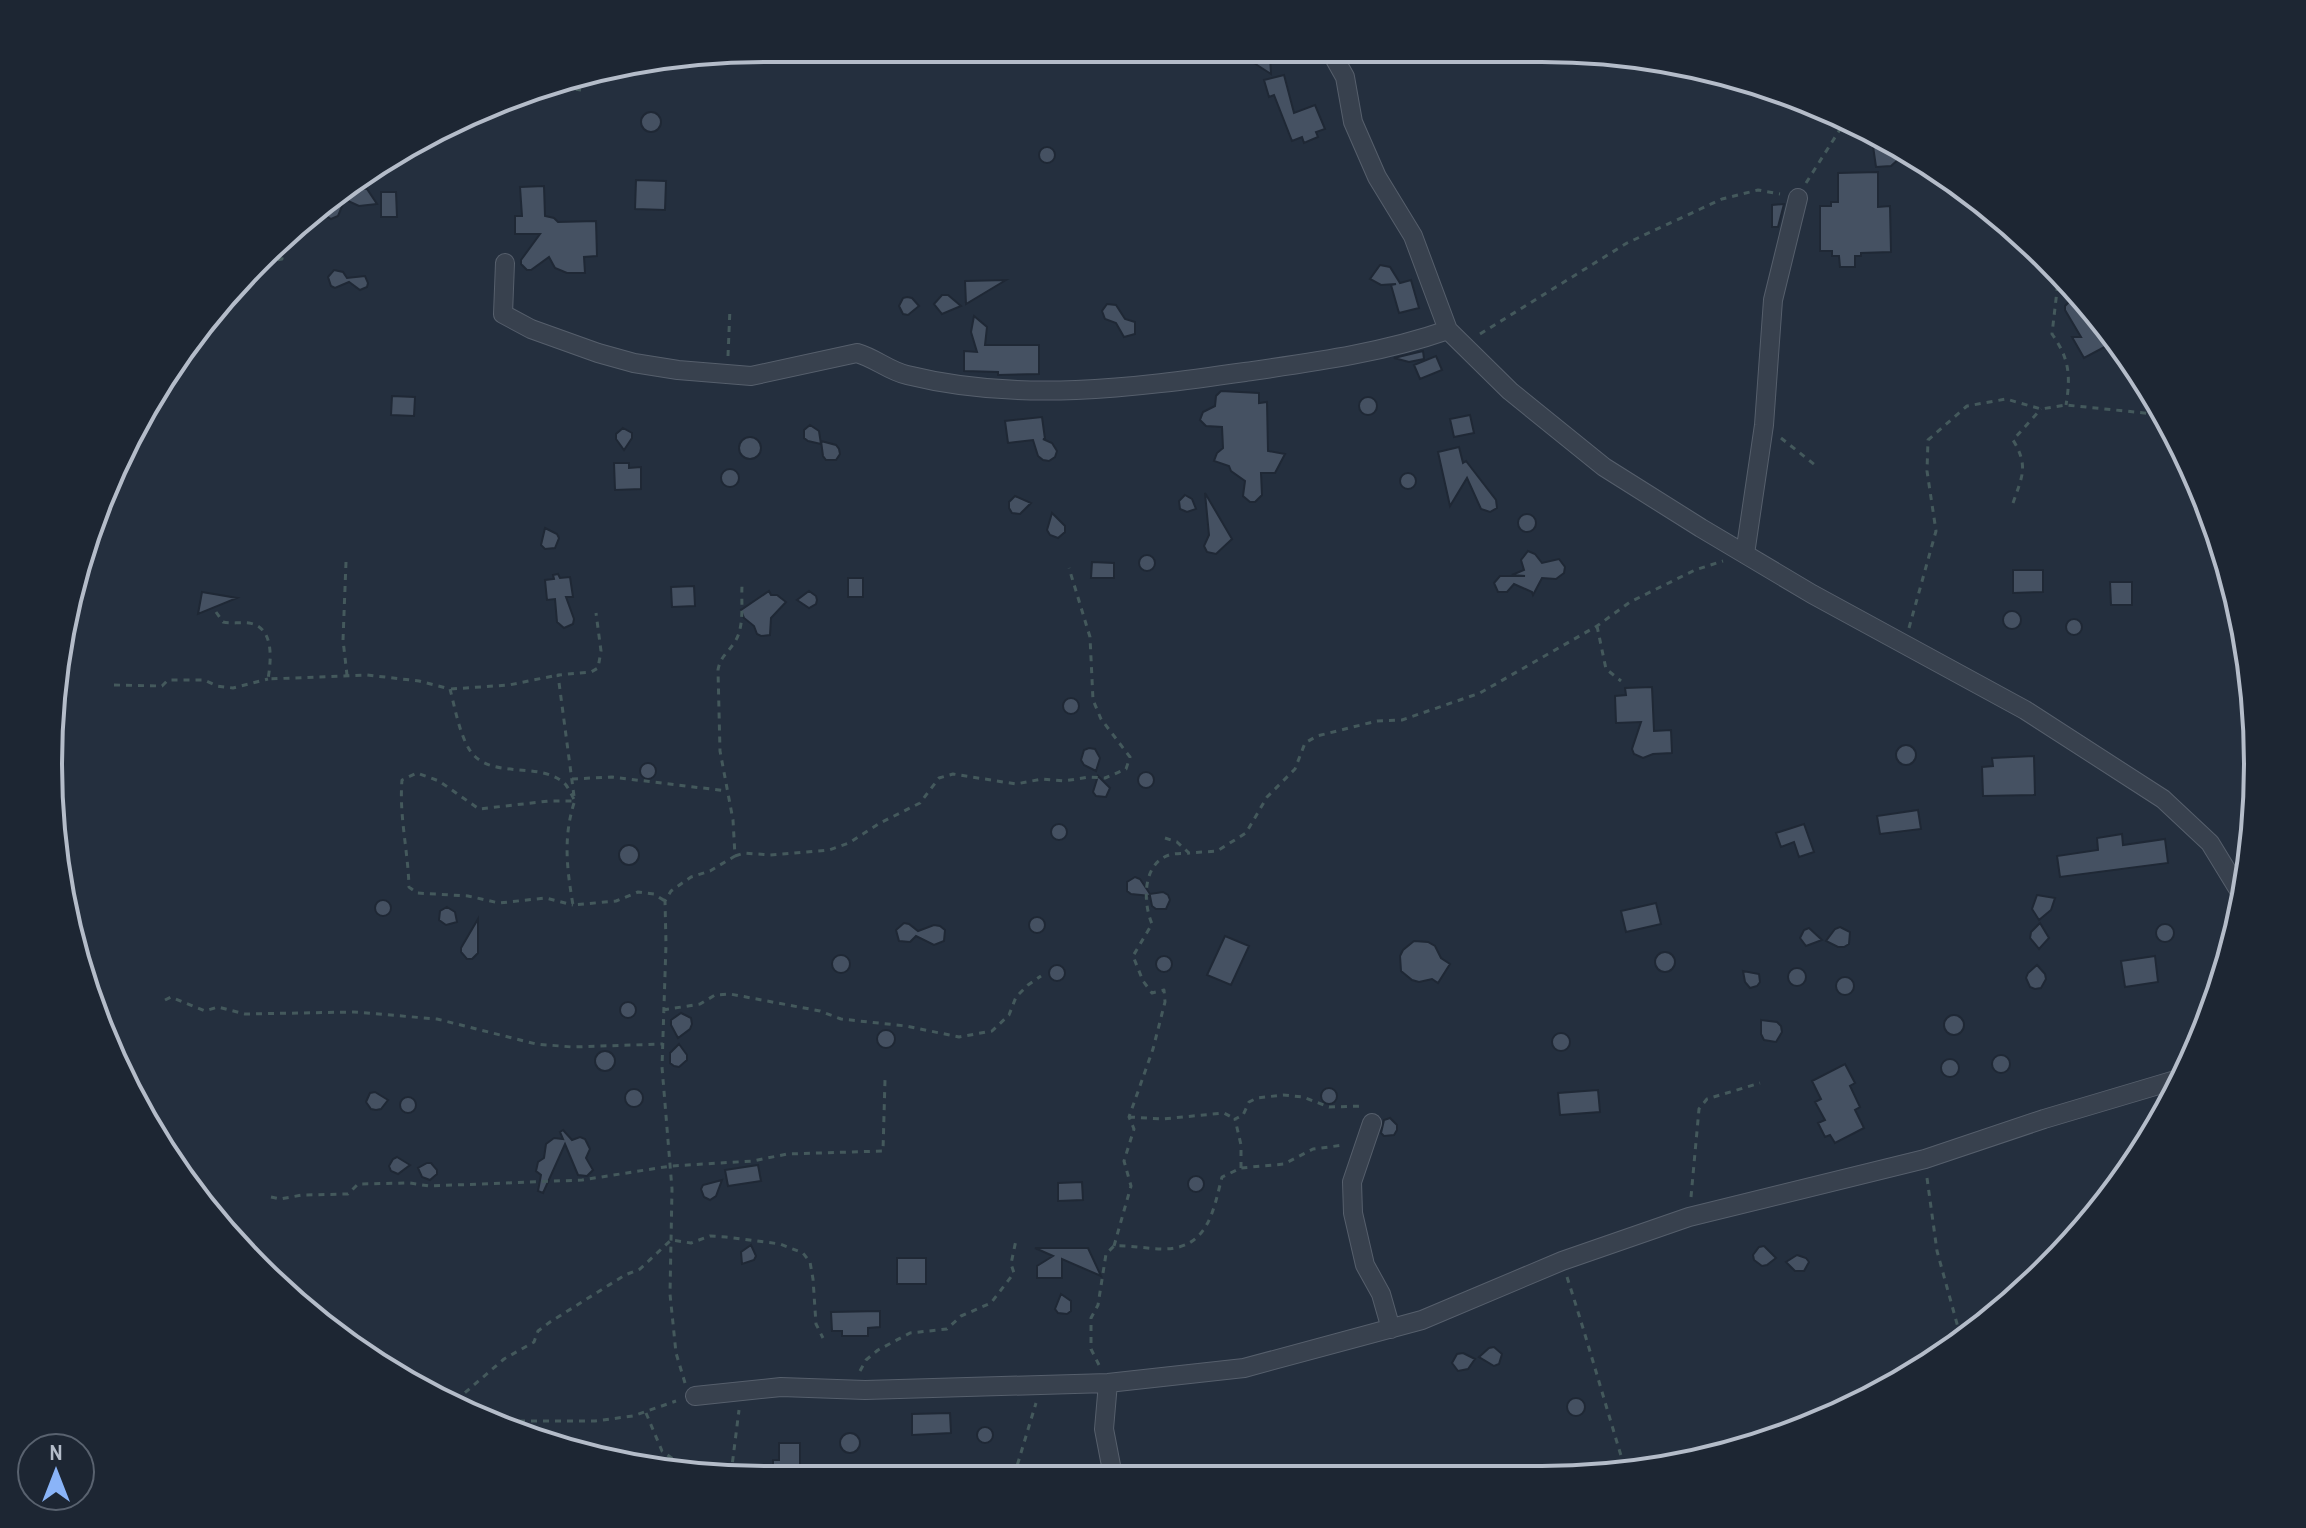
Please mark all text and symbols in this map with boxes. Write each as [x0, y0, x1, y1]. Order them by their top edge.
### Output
north arrow [16, 1432, 96, 1512]
text: N [49, 1437, 63, 1467]

